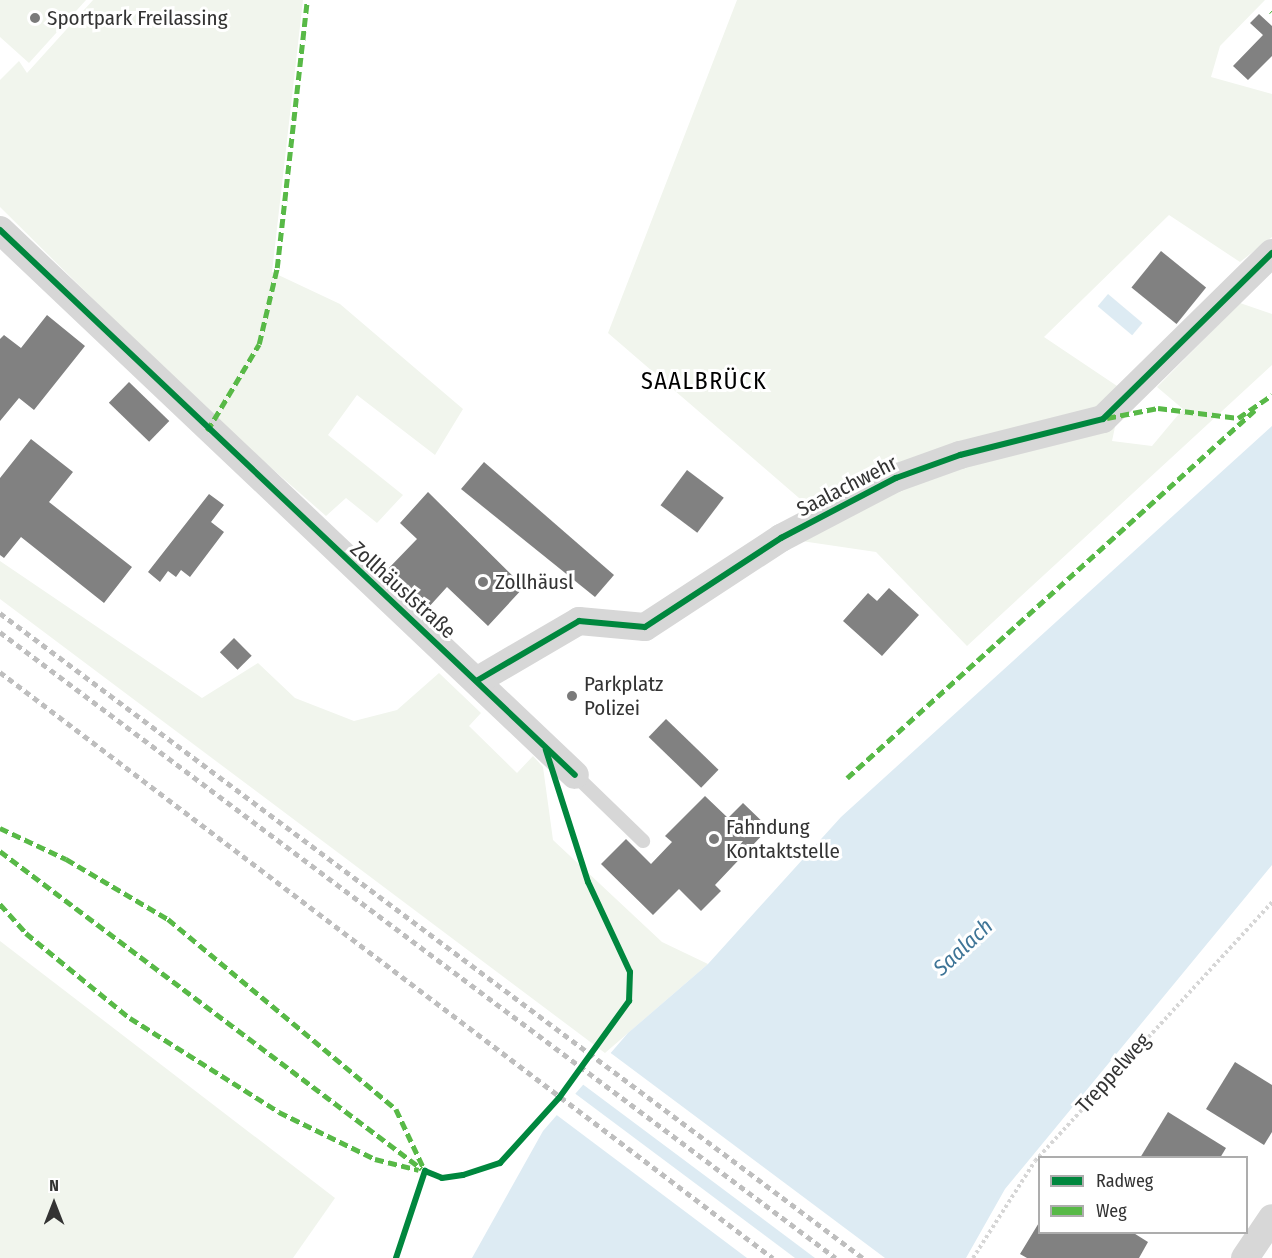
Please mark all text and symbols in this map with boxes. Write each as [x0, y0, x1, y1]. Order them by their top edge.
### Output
place label: Sportpark Freilassing [47, 5, 228, 31]
marker: Sportpark Freilassing [28, 11, 42, 25]
district label: SAALBRÜCK [641, 368, 767, 396]
street label: Saalachwehr [793, 450, 901, 522]
street label: Zollhäuslstraße [345, 536, 461, 644]
place label: Zollhäusl [495, 569, 573, 595]
marker: Zollhäusl [476, 575, 490, 589]
place label: Parkplatz Polizei [584, 671, 663, 721]
marker: Parkplatz Polizei [565, 689, 579, 703]
place label: Fahndung Kontaktstelle [726, 814, 840, 864]
marker: Fahndung Kontaktstelle [707, 832, 721, 846]
water label: Saalach [928, 913, 998, 981]
street label: Treppelweg [1071, 1028, 1155, 1118]
legend [1038, 1156, 1248, 1234]
text: Radweg [1096, 1170, 1153, 1192]
north arrow [24, 1174, 84, 1234]
text: N [49, 1176, 59, 1195]
text: Weg [1096, 1200, 1127, 1222]

